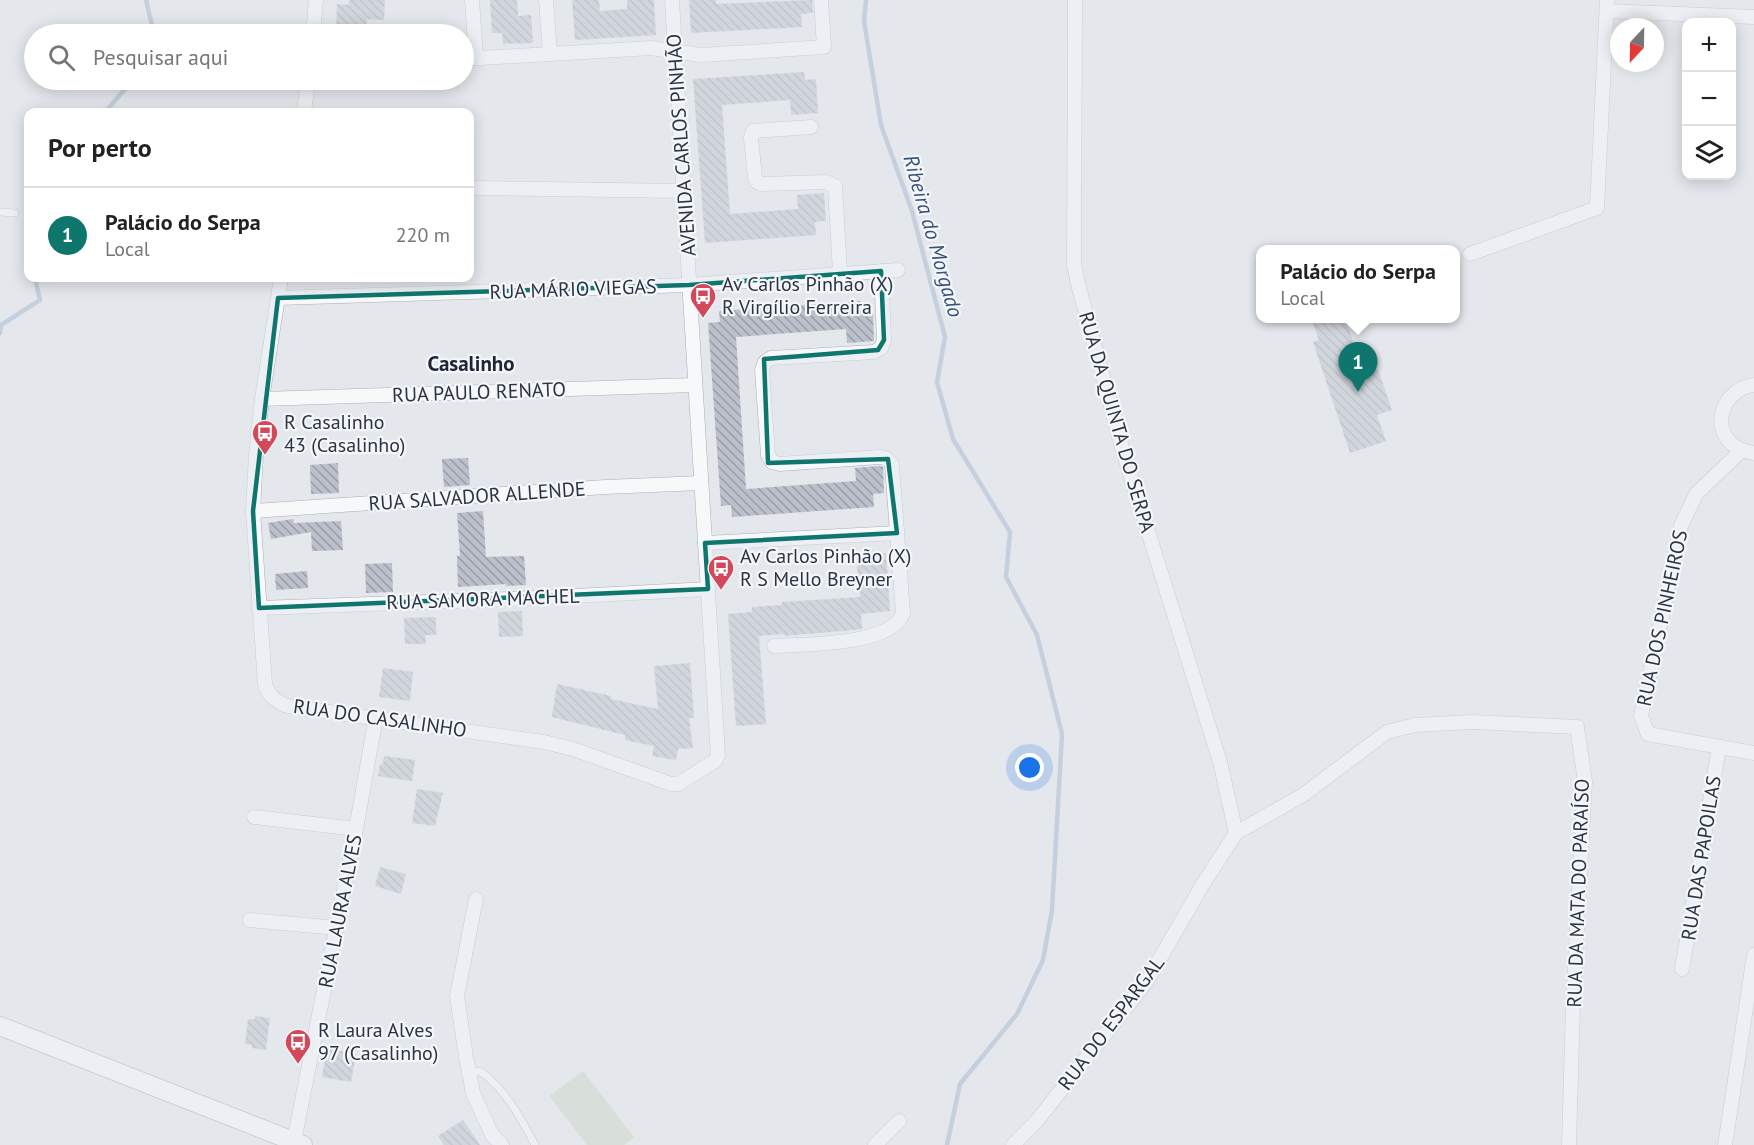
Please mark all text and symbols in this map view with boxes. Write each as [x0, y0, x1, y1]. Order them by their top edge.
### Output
north arrow [1610, 18, 1664, 72]
map controls [1682, 18, 1736, 180]
button: + [1682, 18, 1736, 72]
search box [24, 24, 474, 90]
street label: AVENIDA CARLOS PINHÃO [660, 33, 702, 257]
icon: search [45, 41, 78, 74]
text: Pesquisar aqui [93, 43, 229, 71]
button: − [1682, 72, 1736, 126]
button: layers [1682, 126, 1736, 180]
text: Por perto [48, 131, 152, 164]
water label: Ribeira do Morgado [897, 152, 970, 320]
text: Palácio do Serpa [105, 208, 261, 236]
text: 1 [62, 222, 73, 248]
text: 220 m [396, 222, 450, 248]
text: Local [105, 236, 150, 262]
popup [1256, 245, 1460, 323]
text: Palácio do Serpa [1280, 257, 1436, 285]
place label: Av Carlos Pinhão (X) R Virgílio Ferreira [722, 271, 893, 320]
street label: RUA MÁRIO VIEGAS [489, 273, 657, 305]
bus stop icon: Av Carlos Pinhão (X) R Virgílio Ferreira [688, 281, 718, 319]
text: Local [1280, 285, 1325, 311]
street label: RUA DA QUINTA DO SERPA [1073, 308, 1161, 536]
pin: 1 [1338, 342, 1378, 392]
district label: Casalinho [427, 350, 515, 377]
street label: RUA PAULO RENATO [392, 376, 566, 408]
place label: R Casalinho 43 (Casalinho) [284, 409, 405, 458]
bus stop icon: R Casalinho 43 (Casalinho) [250, 418, 280, 456]
street label: RUA SALVADOR ALLENDE [368, 475, 586, 517]
street label: RUA DOS PINHEIROS [1631, 527, 1693, 709]
place label: Av Carlos Pinhão (X) R S Mello Breyner [740, 543, 911, 592]
bus stop icon: Av Carlos Pinhão (X) R S Mello Breyner [706, 553, 736, 591]
street label: RUA SAMORA MACHEL [386, 583, 580, 615]
street label: RUA DO CASALINHO [292, 693, 468, 743]
your location [1015, 753, 1044, 782]
street label: RUA DAS PAPOILAS [1675, 774, 1727, 942]
street label: RUA DA MATA DO PARAÍSO [1561, 778, 1595, 1008]
street label: RUA LAURA ALVES [312, 832, 368, 990]
street label: RUA DO ESPARGAL [1052, 951, 1170, 1095]
place label: R Laura Alves 97 (Casalinho) [318, 1017, 438, 1066]
bus stop icon: R Laura Alves 97 (Casalinho) [283, 1027, 313, 1065]

